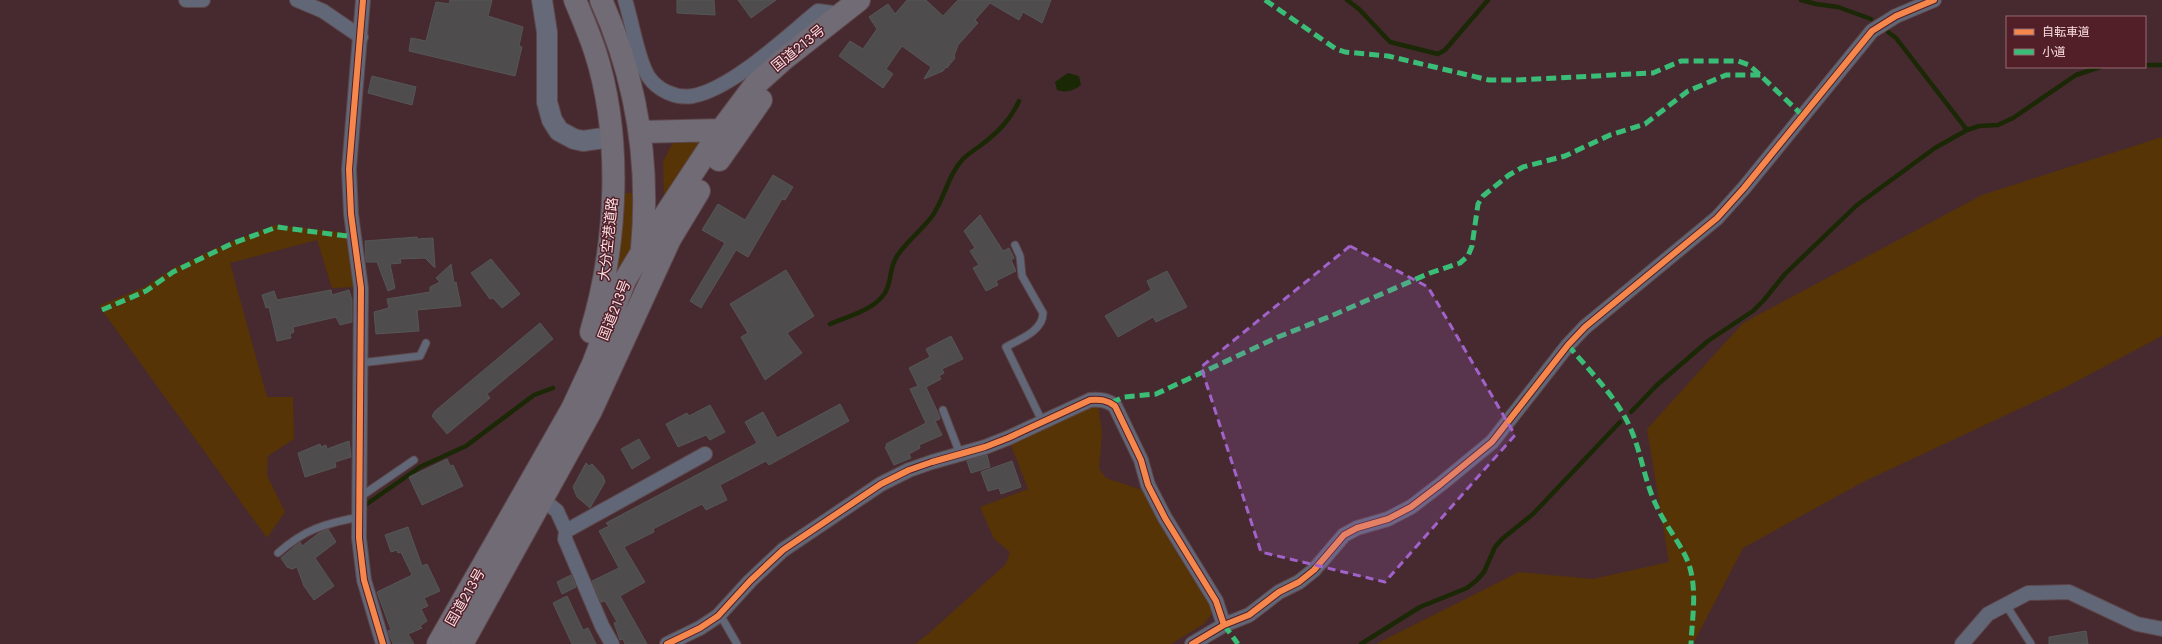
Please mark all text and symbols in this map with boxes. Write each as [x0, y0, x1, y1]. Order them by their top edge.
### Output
legend [2006, 16, 2146, 68]
street label: 国道213号 [767, 20, 829, 76]
text: 自転車道 [2042, 23, 2090, 41]
text: 小道 [2042, 43, 2066, 61]
street label: 大分空港道路 [594, 196, 622, 282]
street label: 国道213号 [593, 277, 635, 343]
street label: 国道213号 [440, 564, 490, 630]

